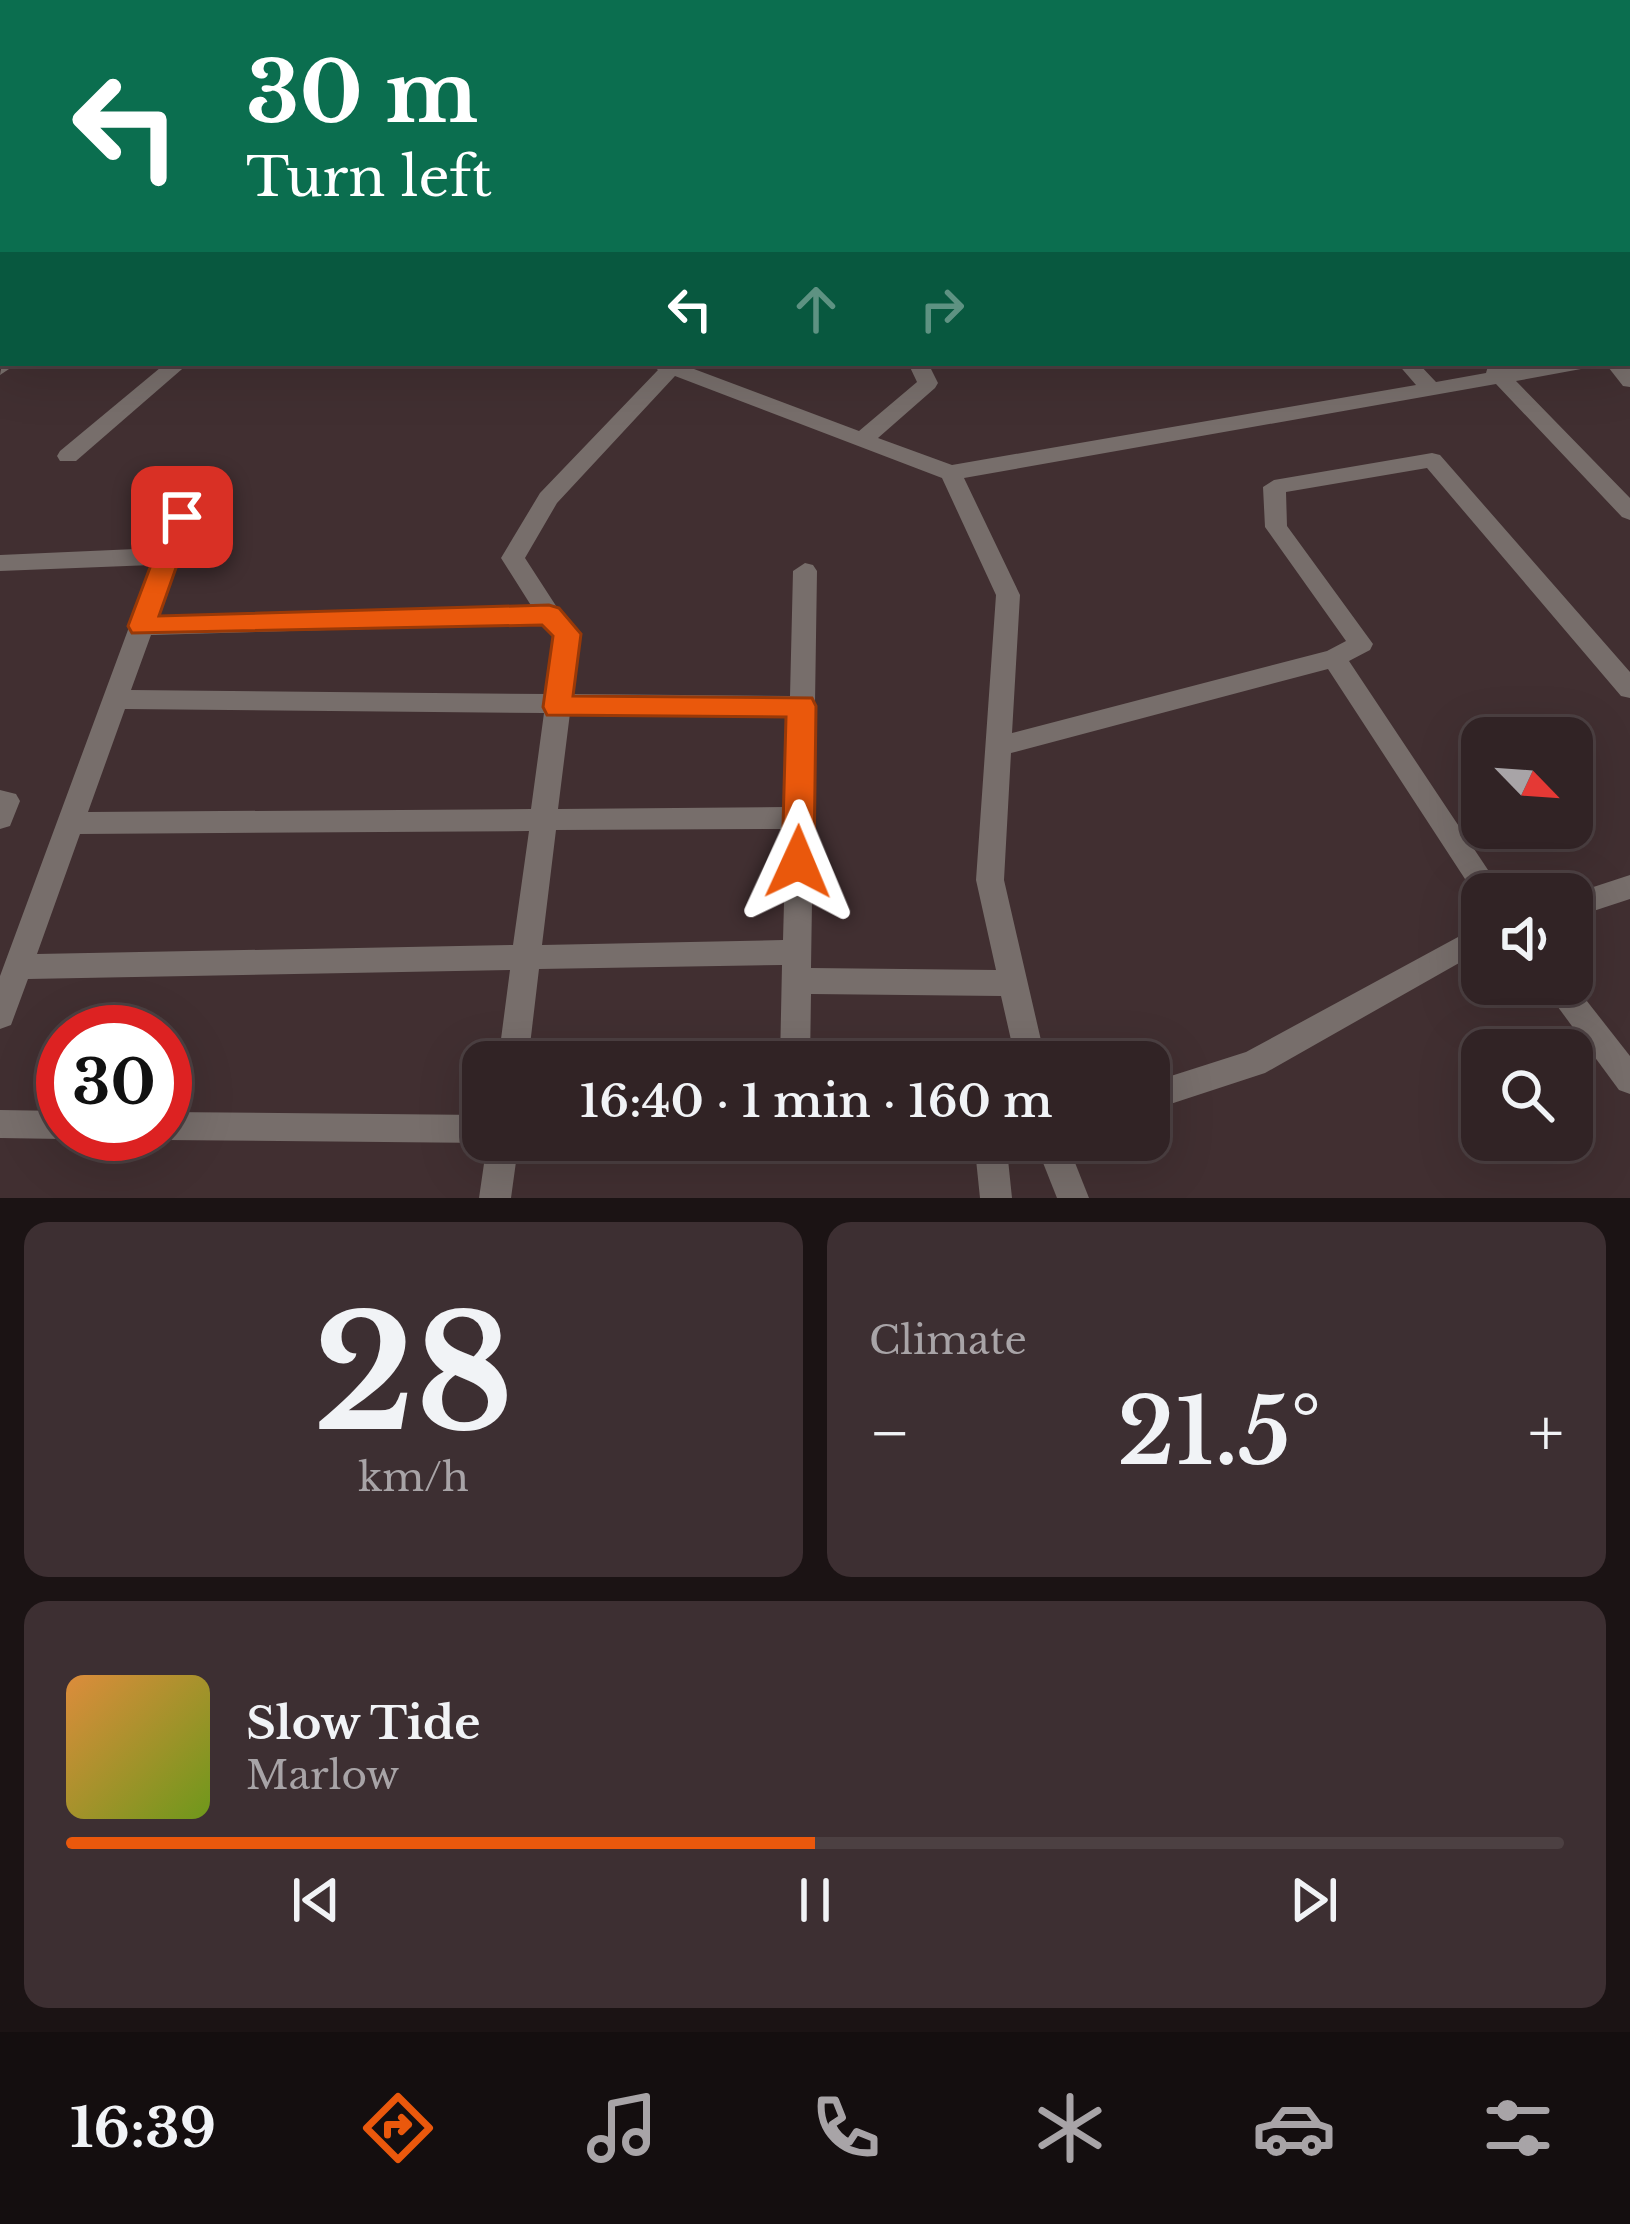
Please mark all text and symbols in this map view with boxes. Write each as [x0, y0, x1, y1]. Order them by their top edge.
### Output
text: 30 m [246, 41, 478, 145]
icon: left [48, 48, 204, 204]
text: Turn left [246, 144, 492, 211]
icon: left [657, 276, 723, 342]
icon: ahead [783, 276, 849, 342]
icon: right [909, 276, 975, 342]
pin [131, 466, 233, 568]
icon: arrive [149, 484, 215, 550]
north arrow [1461, 717, 1593, 849]
map controls [1461, 717, 1593, 1161]
position arrow [735, 799, 861, 925]
button: sound [1461, 873, 1593, 1005]
speed limit sign: 30 [36, 1005, 192, 1161]
button: search [1461, 1029, 1593, 1161]
text: 16:40 · 1 min · 160 m [579, 1073, 1053, 1129]
text: 28 [313, 1278, 514, 1471]
text: Climate [869, 1316, 1027, 1365]
text: 21.5° [1117, 1377, 1321, 1488]
text: − [869, 1392, 911, 1474]
text: + [1528, 1392, 1564, 1474]
text: km/h [358, 1453, 469, 1502]
text: Slow Tide [246, 1695, 481, 1751]
text: Marlow [246, 1751, 399, 1800]
icon: previous [283, 1867, 349, 1933]
icon: pause [782, 1867, 848, 1933]
icon: next [1281, 1867, 1347, 1933]
icon: directions [356, 2086, 440, 2170]
icon: music [580, 2086, 664, 2170]
icon: phone [804, 2086, 888, 2170]
icon: climate [1028, 2086, 1112, 2170]
icon: car [1252, 2086, 1336, 2170]
icon: filters [1476, 2086, 1560, 2170]
text: 16:39 [70, 2095, 216, 2162]

